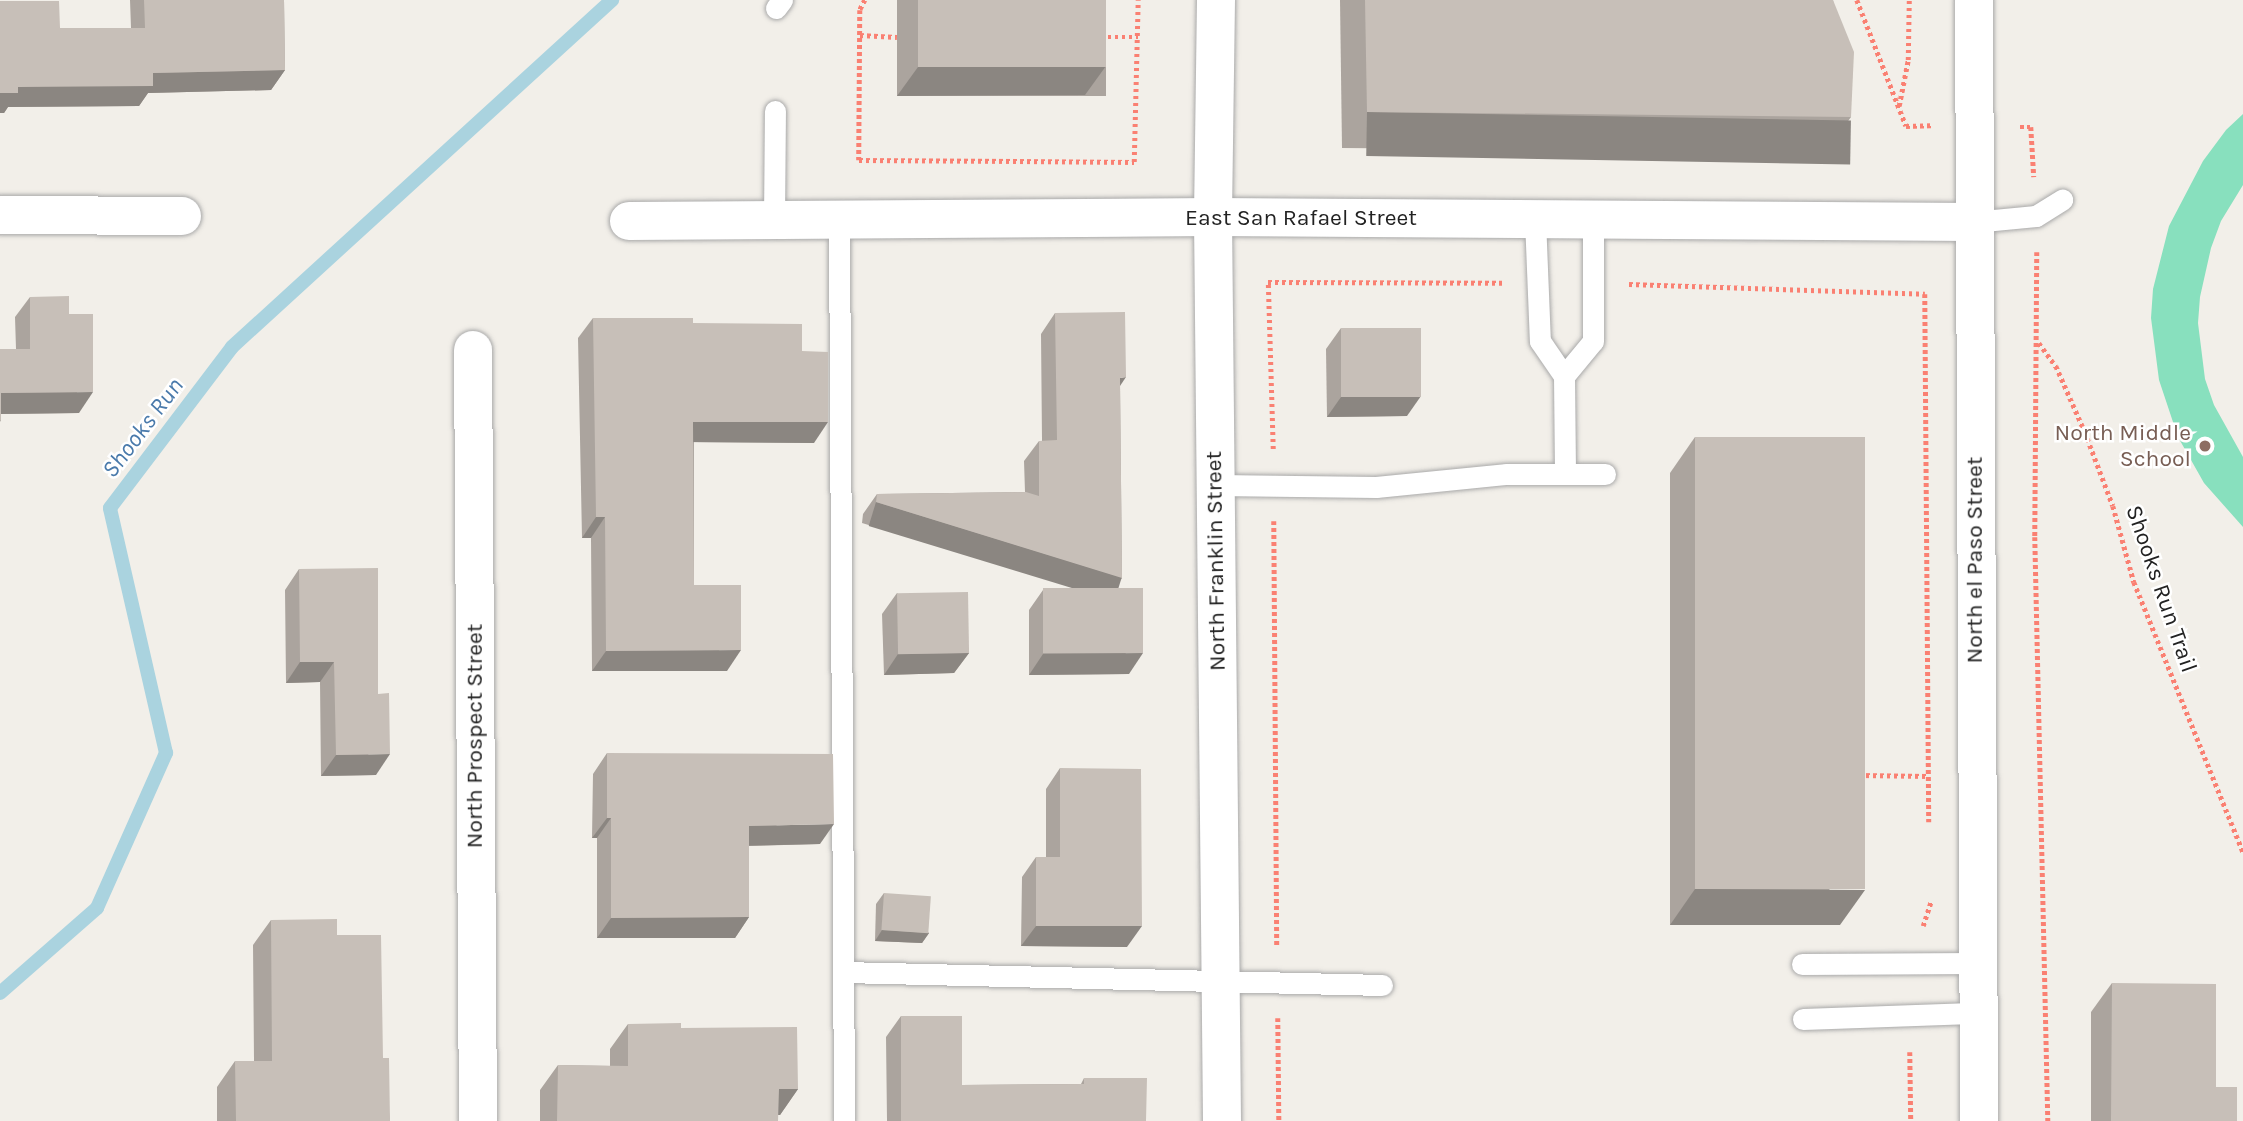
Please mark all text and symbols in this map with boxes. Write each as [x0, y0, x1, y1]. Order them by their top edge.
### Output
street label: East San Rafael Street [1185, 204, 1417, 232]
water label: Shooks Run [96, 372, 190, 484]
place label: North Middle School [2055, 419, 2191, 473]
marker: North Middle School [2197, 438, 2213, 454]
street label: North Franklin Street [1200, 451, 1232, 671]
street label: North el Paso Street [1961, 457, 1989, 663]
street label: Shooks Run Trail [2119, 502, 2203, 676]
street label: North Prospect Street [461, 624, 489, 848]

